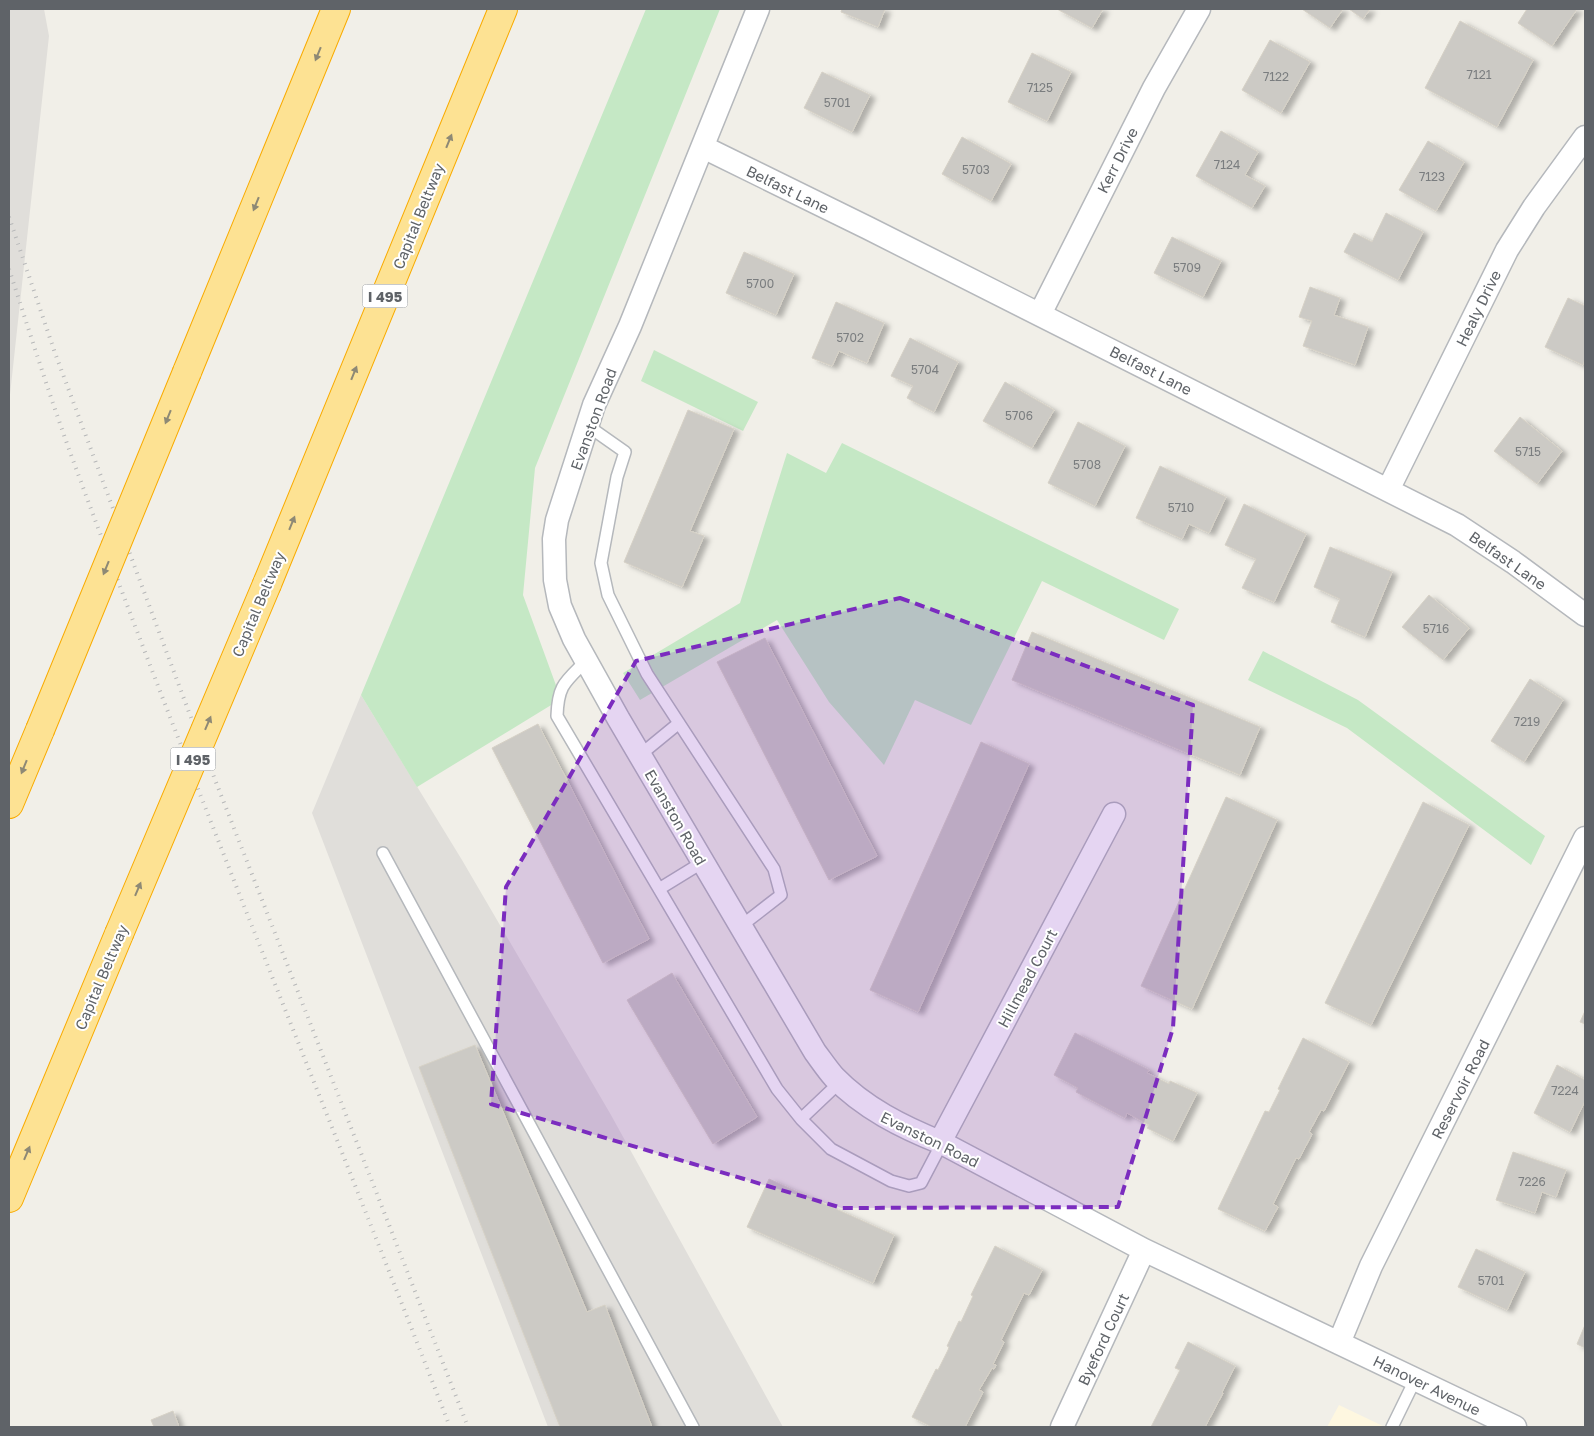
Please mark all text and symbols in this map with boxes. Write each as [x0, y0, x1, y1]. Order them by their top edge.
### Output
one-way arrow [313, 47, 321, 61]
house number: 7121 [1467, 67, 1492, 82]
house number: 7122 [1263, 69, 1289, 84]
house number: 7125 [1027, 80, 1053, 95]
house number: 5701 [824, 95, 850, 110]
street label: Kerr Drive [1093, 124, 1141, 196]
one-way arrow [445, 133, 453, 148]
house number: 7124 [1214, 157, 1240, 172]
street label: Capital Beltway [389, 160, 448, 272]
street label: Belfast Lane [744, 161, 833, 217]
house number: 5703 [962, 162, 990, 177]
house number: 7123 [1419, 169, 1445, 184]
one-way arrow [252, 197, 260, 212]
house number: 5709 [1173, 260, 1201, 275]
street label: Healy Drive [1452, 267, 1504, 349]
house number: 5700 [746, 276, 774, 291]
road number: I 495 [362, 284, 408, 308]
house number: 5702 [836, 330, 864, 345]
street label: Belfast Lane [1107, 342, 1195, 399]
house number: 5704 [911, 362, 939, 377]
one-way arrow [350, 365, 358, 380]
street label: Evanston Road [566, 365, 620, 473]
house number: 5706 [1005, 408, 1033, 423]
one-way arrow [164, 410, 172, 424]
house number: 5715 [1515, 444, 1541, 459]
house number: 5708 [1073, 457, 1101, 472]
house number: 5710 [1168, 500, 1194, 515]
one-way arrow [288, 515, 296, 530]
street label: Belfast Lane [1466, 527, 1550, 593]
street label: Capital Beltway [228, 548, 289, 659]
one-way arrow [102, 560, 110, 575]
house number: 5716 [1423, 621, 1449, 636]
house number: 7219 [1514, 714, 1540, 729]
one-way arrow [205, 716, 213, 730]
road number: I 495 [170, 748, 216, 771]
one-way arrow [20, 760, 28, 775]
street label: Evanston Road [641, 766, 711, 868]
one-way arrow [135, 882, 143, 896]
street label: Capital Beltway [71, 921, 132, 1032]
street label: Hillmead Court [993, 926, 1061, 1030]
street label: Reservoir Road [1427, 1036, 1493, 1142]
house number: 7224 [1551, 1083, 1579, 1098]
street label: Evanston Road [878, 1107, 982, 1171]
one-way arrow [24, 1146, 32, 1160]
house number: 7226 [1518, 1174, 1546, 1189]
house number: 5701 [1478, 1273, 1504, 1288]
street label: Byeford Court [1074, 1290, 1132, 1388]
street label: Hanover Avenue [1370, 1351, 1484, 1419]

